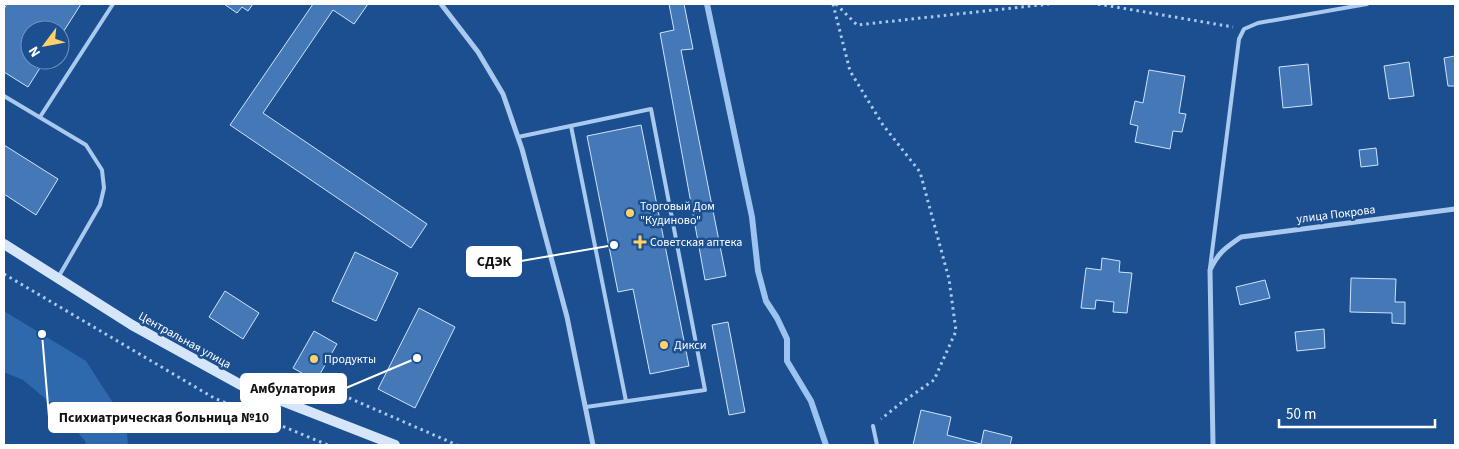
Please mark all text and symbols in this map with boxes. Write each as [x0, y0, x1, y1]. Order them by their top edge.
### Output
north arrow [20, 20, 70, 70]
text: N [24, 42, 46, 61]
place label: Торговый Дом "Кудиново" [640, 198, 715, 229]
street label: улица Покрова [1296, 201, 1376, 228]
marker: Торговый Дом "Кудиново" [624, 207, 636, 219]
place label: Советская аптека [650, 234, 742, 251]
marker: Советская аптека [634, 236, 646, 248]
callout: СДЭК [467, 247, 521, 276]
text: СДЭК [477, 252, 512, 272]
street label: Центральная улица [135, 308, 234, 373]
place label: Дикси [674, 337, 707, 354]
marker: Дикси [658, 339, 670, 351]
place label: Продукты [324, 351, 376, 368]
marker: Продукты [308, 353, 320, 365]
callout: Амбулатория [241, 374, 346, 403]
text: Амбулатория [249, 379, 336, 399]
scale bar [1279, 396, 1435, 428]
callout: Психиатрическая больница №10 [49, 403, 280, 432]
text: 50 m [1286, 404, 1316, 425]
text: Психиатрическая больница №10 [59, 408, 269, 428]

